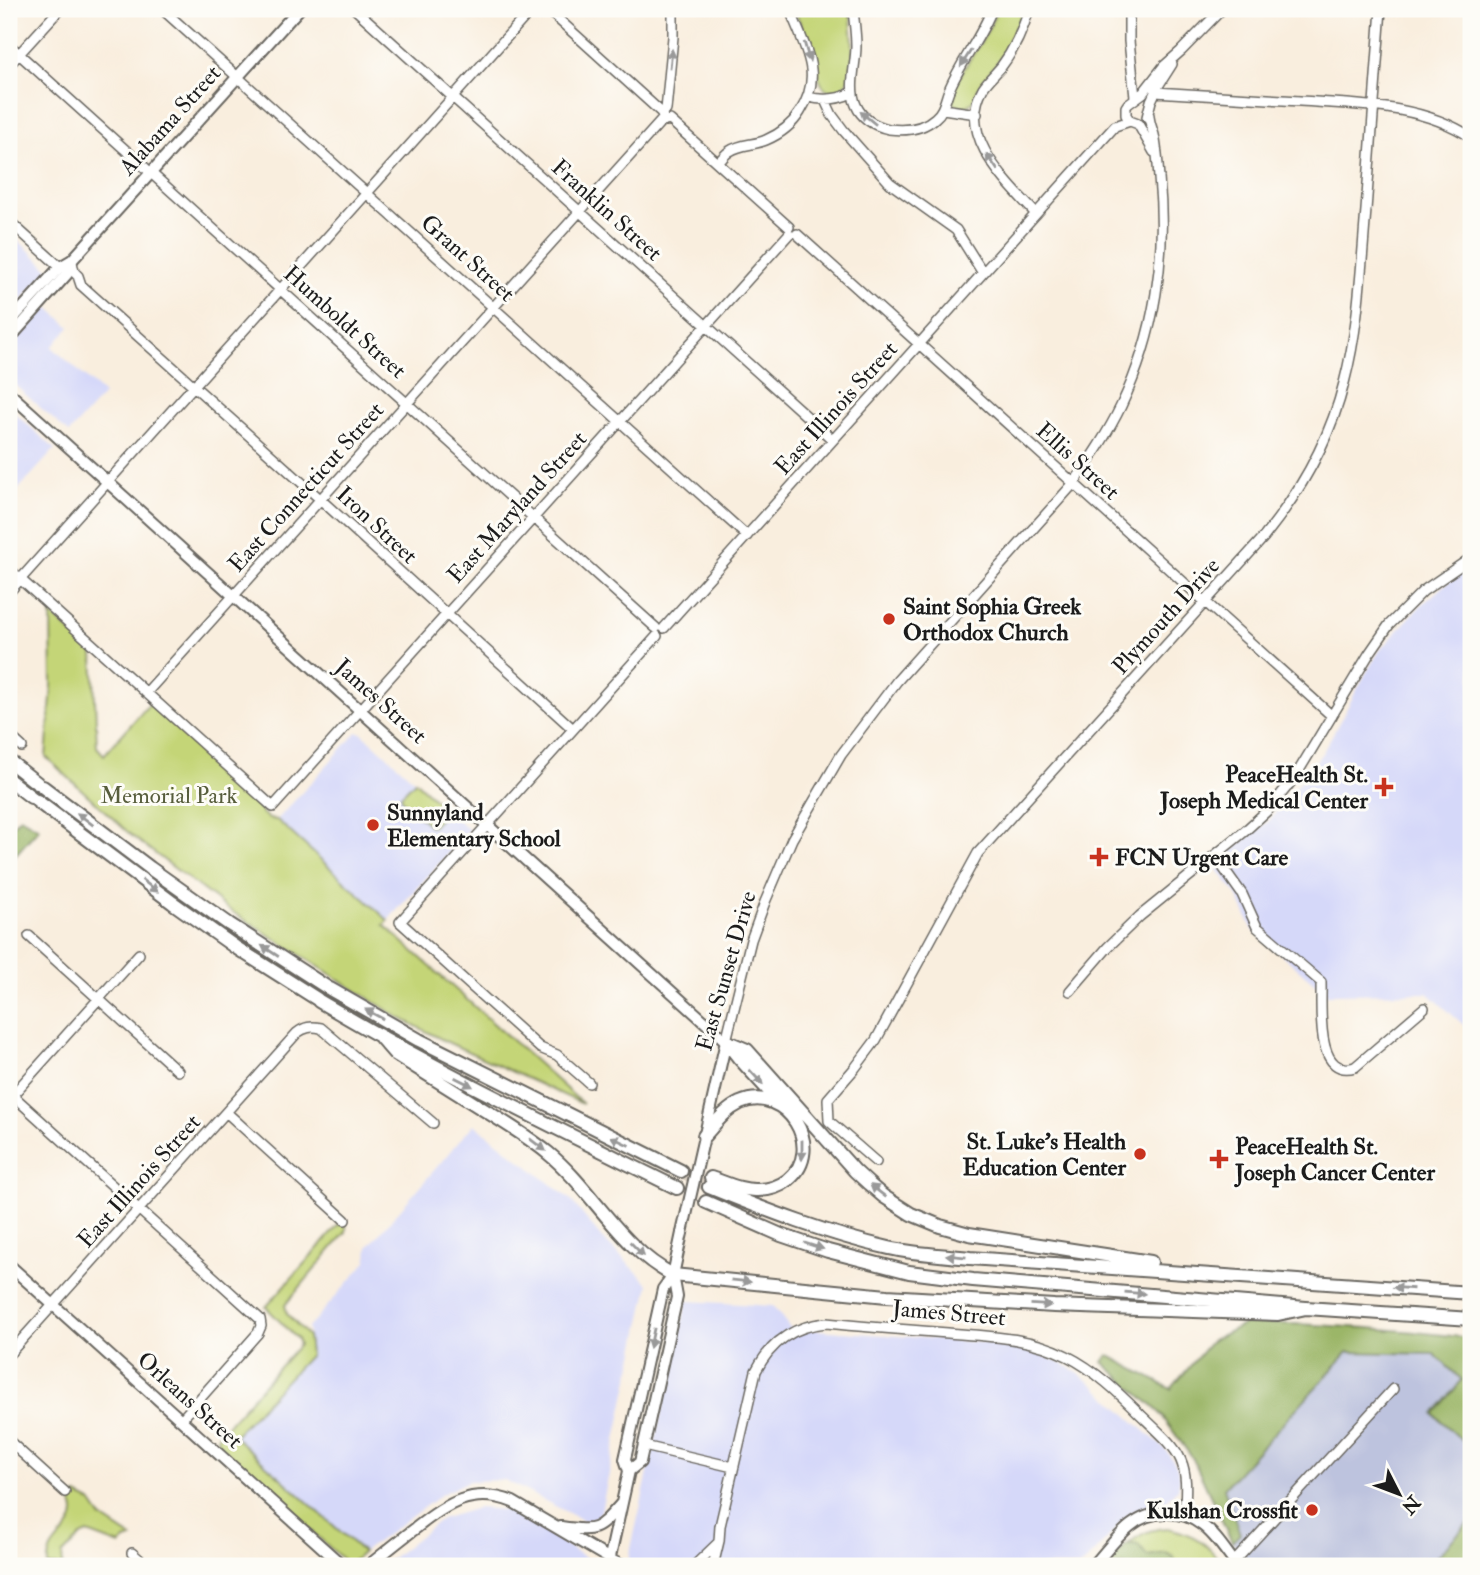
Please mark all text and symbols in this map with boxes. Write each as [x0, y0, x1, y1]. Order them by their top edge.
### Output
one-way arrow [802, 41, 813, 63]
one-way arrow [666, 48, 677, 70]
one-way arrow [959, 48, 972, 68]
street label: Alabama Street [112, 59, 227, 182]
one-way arrow [859, 111, 876, 126]
street label: Franklin Street [546, 153, 668, 267]
one-way arrow [985, 153, 999, 171]
street label: Grant Street [415, 208, 521, 308]
street label: Humboldt Street [278, 259, 412, 385]
street label: East Illinois Street [768, 335, 904, 481]
street label: East Connecticut Street [222, 396, 390, 578]
street label: Ellis Street [1030, 416, 1126, 506]
street label: East Maryland Street [441, 425, 593, 589]
street label: Iron Street [330, 480, 424, 570]
street label: Plymouth Drive [1106, 551, 1226, 680]
place label: Saint Sophia Greek Orthodox Church [903, 592, 1082, 647]
marker: Saint Sophia Greek Orthodox Church [881, 611, 897, 627]
street label: James Street [328, 651, 433, 750]
place label: PeaceHealth St. Joseph Medical Center [1159, 760, 1368, 816]
marker: PeaceHealth St. Joseph Medical Center [1374, 777, 1394, 797]
park label: Memorial Park [100, 781, 238, 810]
place label: Sunnyland Elementary School [387, 798, 562, 854]
one-way arrow [76, 812, 94, 826]
marker: Sunnyland Elementary School [365, 817, 381, 833]
place label: FCN Urgent Care [1115, 843, 1289, 873]
marker: FCN Urgent Care [1089, 847, 1109, 867]
one-way arrow [141, 879, 159, 893]
street label: East Sunset Drive [689, 887, 763, 1054]
one-way arrow [261, 944, 280, 957]
one-way arrow [365, 1008, 384, 1020]
one-way arrow [748, 1068, 764, 1086]
one-way arrow [454, 1076, 474, 1087]
street label: East Illinois Street [71, 1108, 207, 1254]
place label: St. Luke's Health Education Center [962, 1127, 1126, 1182]
place label: PeaceHealth St. Joseph Cancer Center [1234, 1132, 1435, 1188]
one-way arrow [610, 1135, 630, 1146]
one-way arrow [528, 1138, 546, 1153]
one-way arrow [796, 1139, 808, 1161]
marker: St. Luke's Health Education Center [1132, 1146, 1148, 1162]
marker: PeaceHealth St. Joseph Cancer Center [1209, 1149, 1229, 1169]
one-way arrow [869, 1185, 887, 1199]
one-way arrow [629, 1241, 645, 1257]
one-way arrow [804, 1241, 825, 1252]
one-way arrow [945, 1250, 967, 1261]
one-way arrow [730, 1276, 752, 1287]
one-way arrow [1392, 1282, 1414, 1293]
one-way arrow [1125, 1288, 1147, 1299]
street label: James Street [890, 1294, 1007, 1332]
one-way arrow [1030, 1300, 1052, 1311]
one-way arrow [646, 1327, 657, 1349]
street label: Orleans Street [131, 1345, 249, 1455]
north arrow [1364, 1460, 1434, 1530]
text: N [1396, 1490, 1426, 1520]
place label: Kulshan Crossfit [1146, 1496, 1299, 1525]
marker: Kulshan Crossfit [1304, 1502, 1320, 1518]

